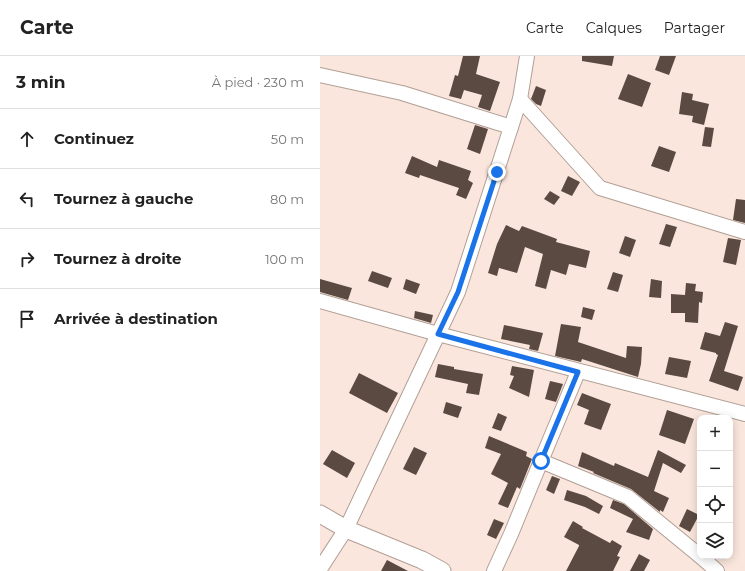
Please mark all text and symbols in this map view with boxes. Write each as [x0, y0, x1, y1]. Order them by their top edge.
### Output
text: Carte [20, 16, 74, 39]
text: Carte [526, 19, 564, 37]
text: Calques [586, 19, 642, 37]
text: Partager [664, 19, 725, 37]
text: 3 min [16, 72, 66, 92]
text: À pied · 230 m [212, 74, 304, 90]
icon: ahead [16, 128, 38, 150]
text: Continuez [54, 129, 134, 148]
text: 50 m [271, 131, 304, 147]
route end [488, 163, 506, 181]
icon: left [16, 188, 38, 210]
text: Tournez à gauche [54, 189, 193, 208]
text: 80 m [270, 191, 304, 207]
icon: right [16, 248, 38, 270]
text: Tournez à droite [54, 249, 182, 268]
text: 100 m [265, 251, 304, 267]
icon: arrive [16, 308, 38, 330]
text: Arrivée à destination [54, 309, 218, 328]
map controls [697, 415, 733, 559]
button: + [697, 415, 733, 451]
button: − [697, 451, 733, 487]
route start [532, 452, 550, 470]
button: locate [697, 487, 733, 523]
button: layers [697, 523, 733, 559]

